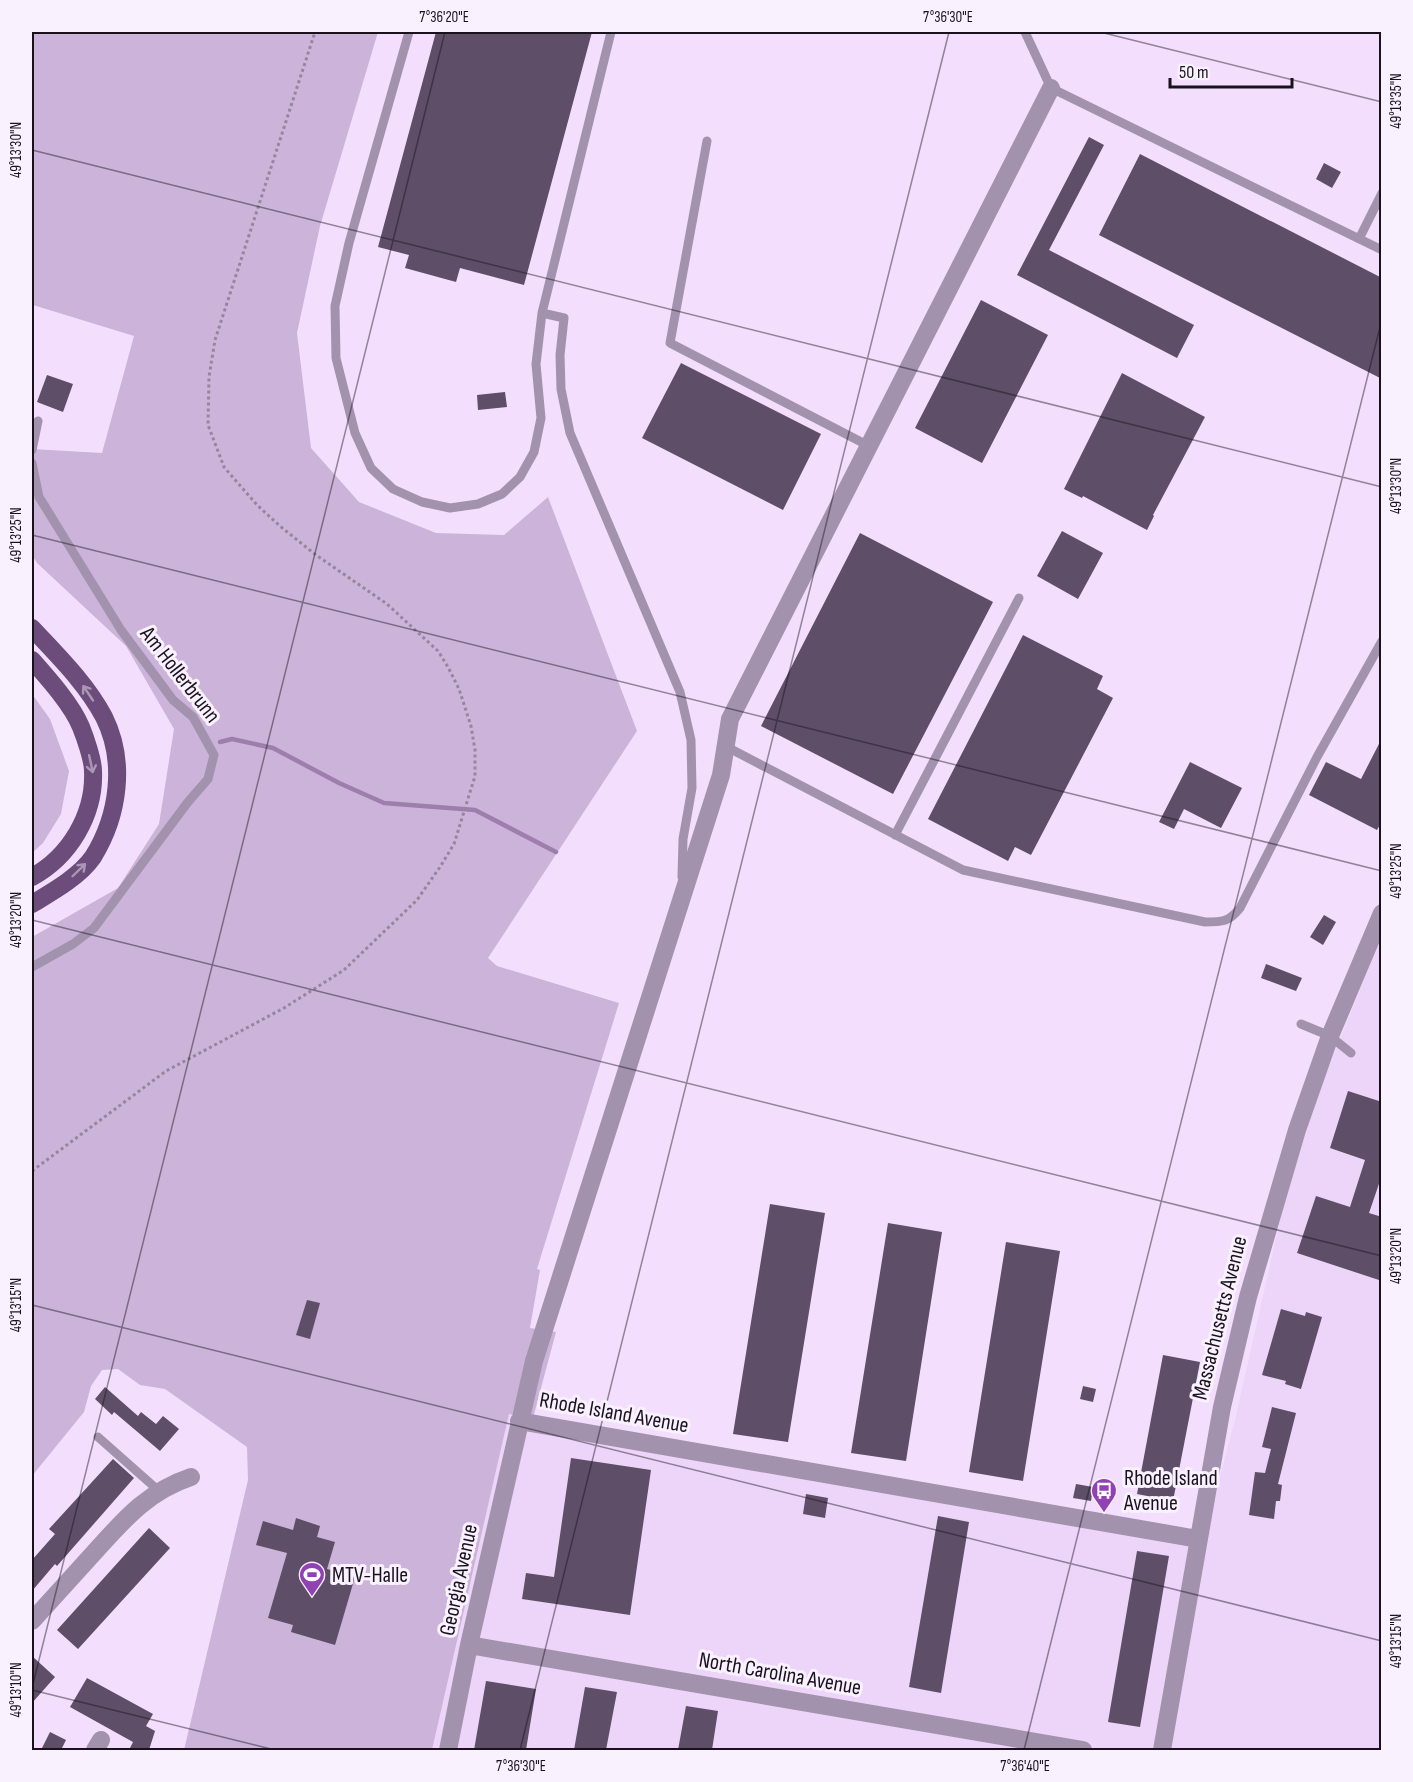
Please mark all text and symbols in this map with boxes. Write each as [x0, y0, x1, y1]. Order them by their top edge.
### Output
text: 7°36'20"E [419, 8, 469, 27]
text: 7°36'30"E [923, 8, 973, 27]
scale bar [1170, 51, 1292, 89]
text: 50 m [1179, 62, 1209, 83]
text: 49°13'35"N [1387, 73, 1406, 129]
text: 49°13'30"N [7, 122, 26, 178]
text: 49°13'30"N [1387, 458, 1406, 514]
text: 49°13'25"N [7, 507, 26, 563]
street label: Am Hollerbrunn [133, 621, 226, 728]
one-way arrow [82, 686, 94, 702]
one-way arrow [86, 754, 97, 773]
text: 49°13'25"N [1387, 843, 1406, 899]
one-way arrow [71, 864, 86, 878]
text: 49°13'20"N [7, 892, 26, 948]
text: 49°13'20"N [1387, 1228, 1406, 1284]
street label: Massachusetts Avenue [1187, 1233, 1253, 1403]
text: 49°13'15"N [7, 1278, 26, 1332]
street label: Rhode Island Avenue [537, 1387, 691, 1439]
place label: Rhode Island Avenue [1123, 1465, 1218, 1517]
bus stop icon: Rhode Island Avenue [1089, 1476, 1119, 1514]
street label: Georgia Avenue [434, 1522, 484, 1638]
sports icon: MTV-Halle [297, 1560, 327, 1598]
place label: MTV-Halle [332, 1562, 408, 1589]
text: 49°13'15"N [1387, 1614, 1406, 1668]
street label: North Carolina Avenue [697, 1646, 863, 1702]
text: 49°13'10"N [7, 1662, 26, 1718]
text: 7°36'30"E [496, 1757, 546, 1776]
text: 7°36'40"E [1000, 1757, 1050, 1776]

